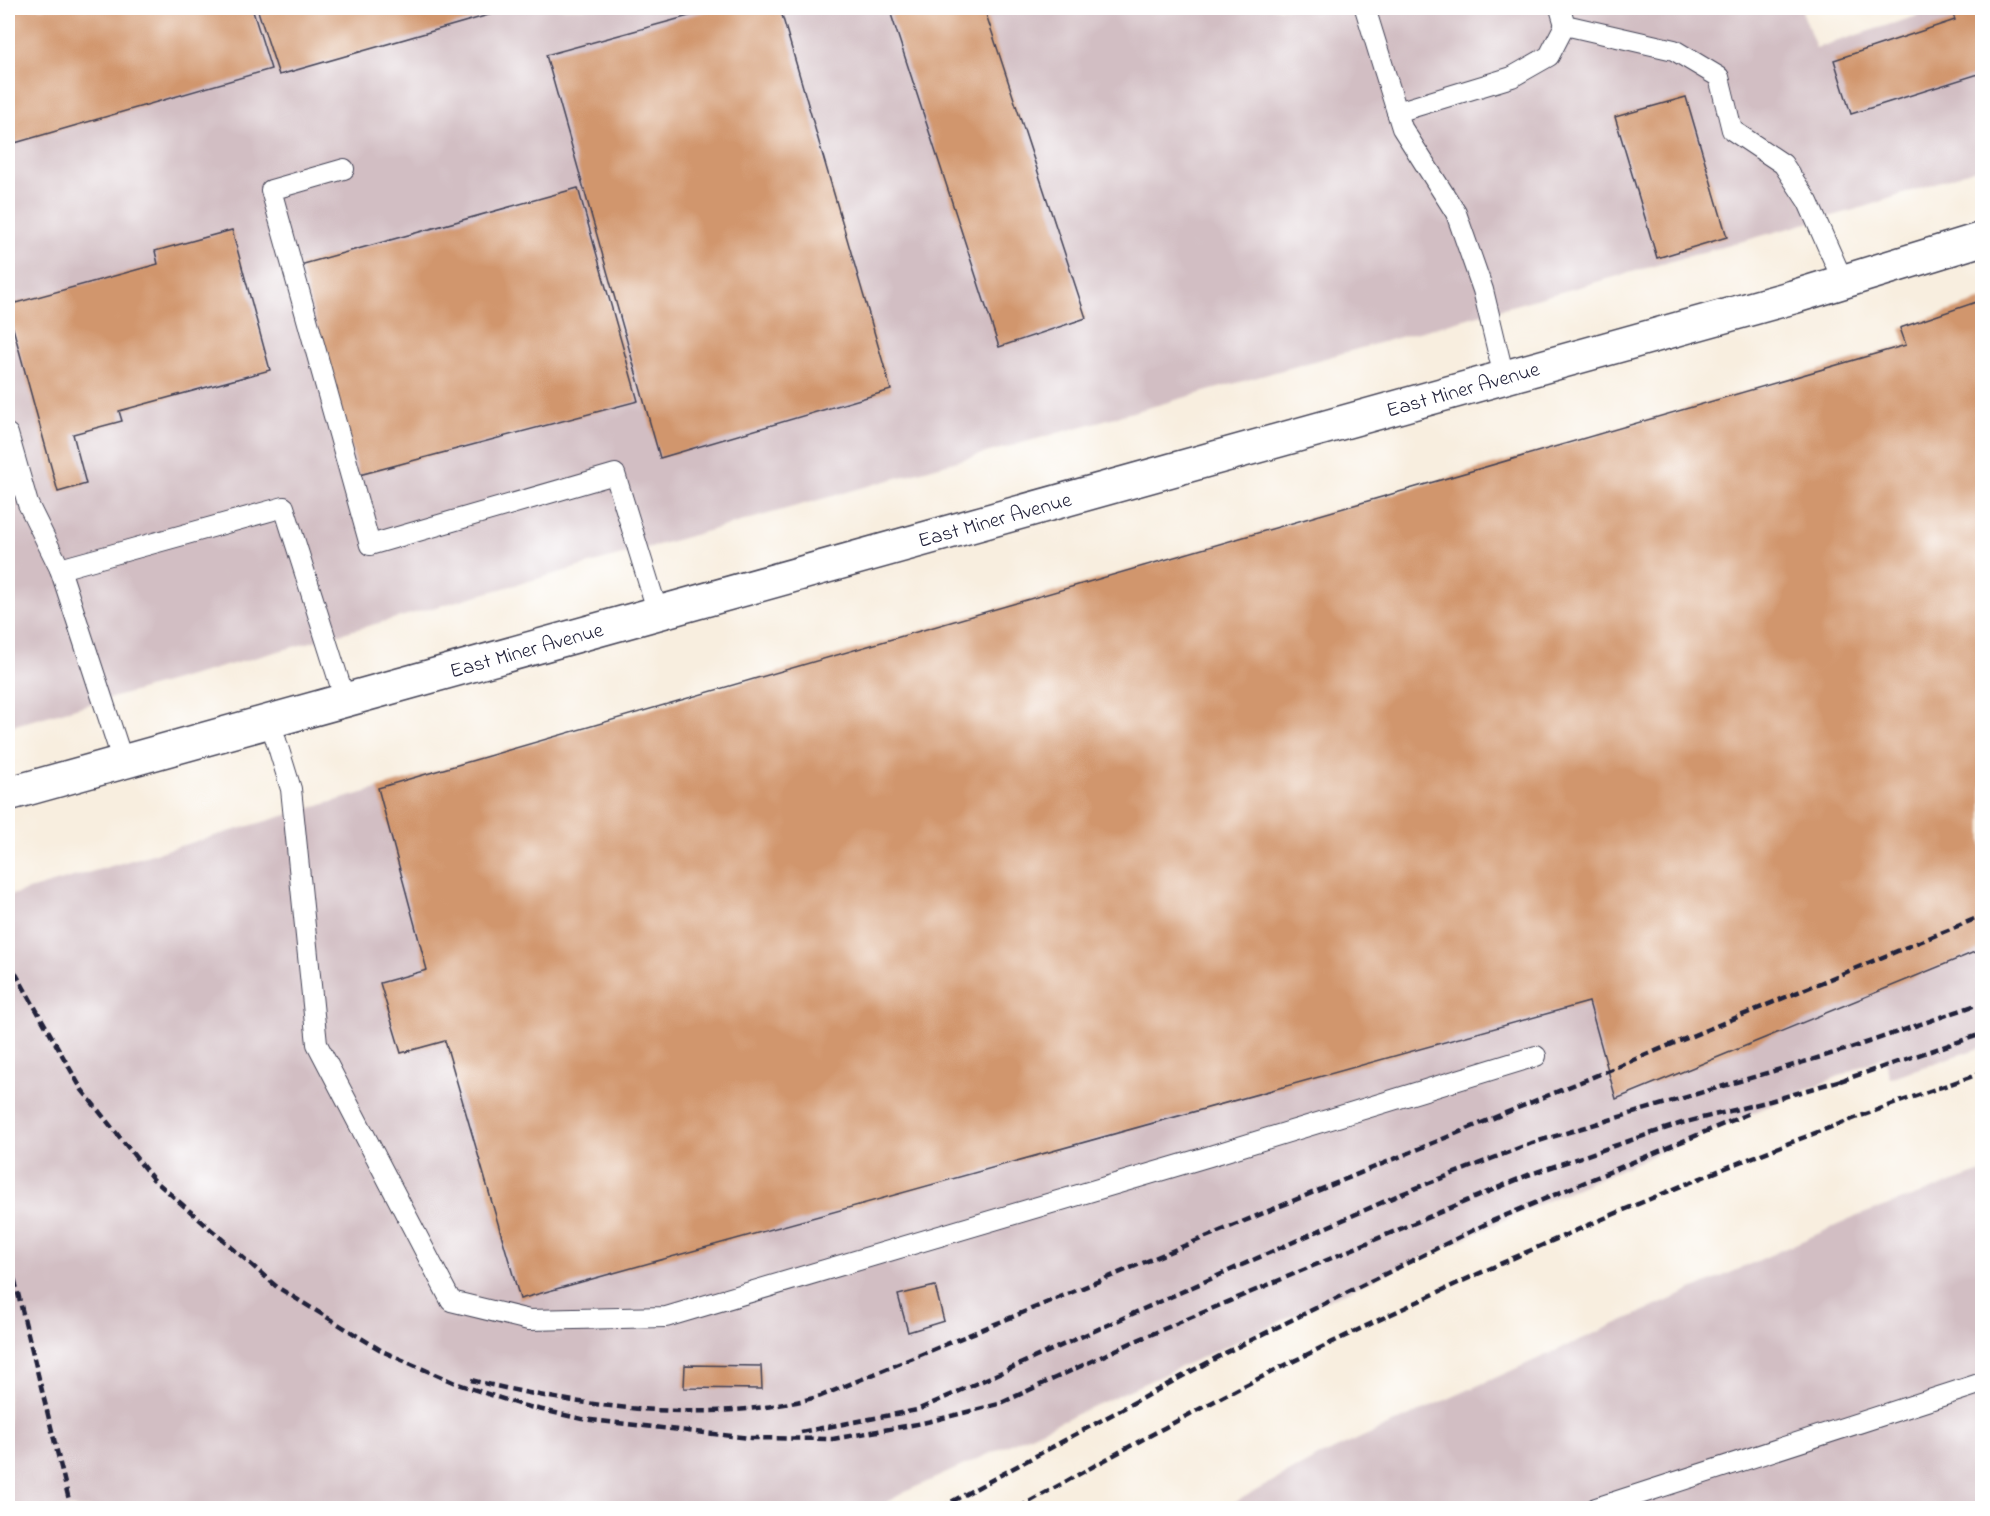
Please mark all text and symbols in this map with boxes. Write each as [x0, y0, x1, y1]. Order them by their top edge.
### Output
street label: East Miner Avenue [1383, 355, 1544, 427]
street label: East Miner Avenue [915, 485, 1076, 557]
street label: East Miner Avenue [447, 616, 608, 687]

